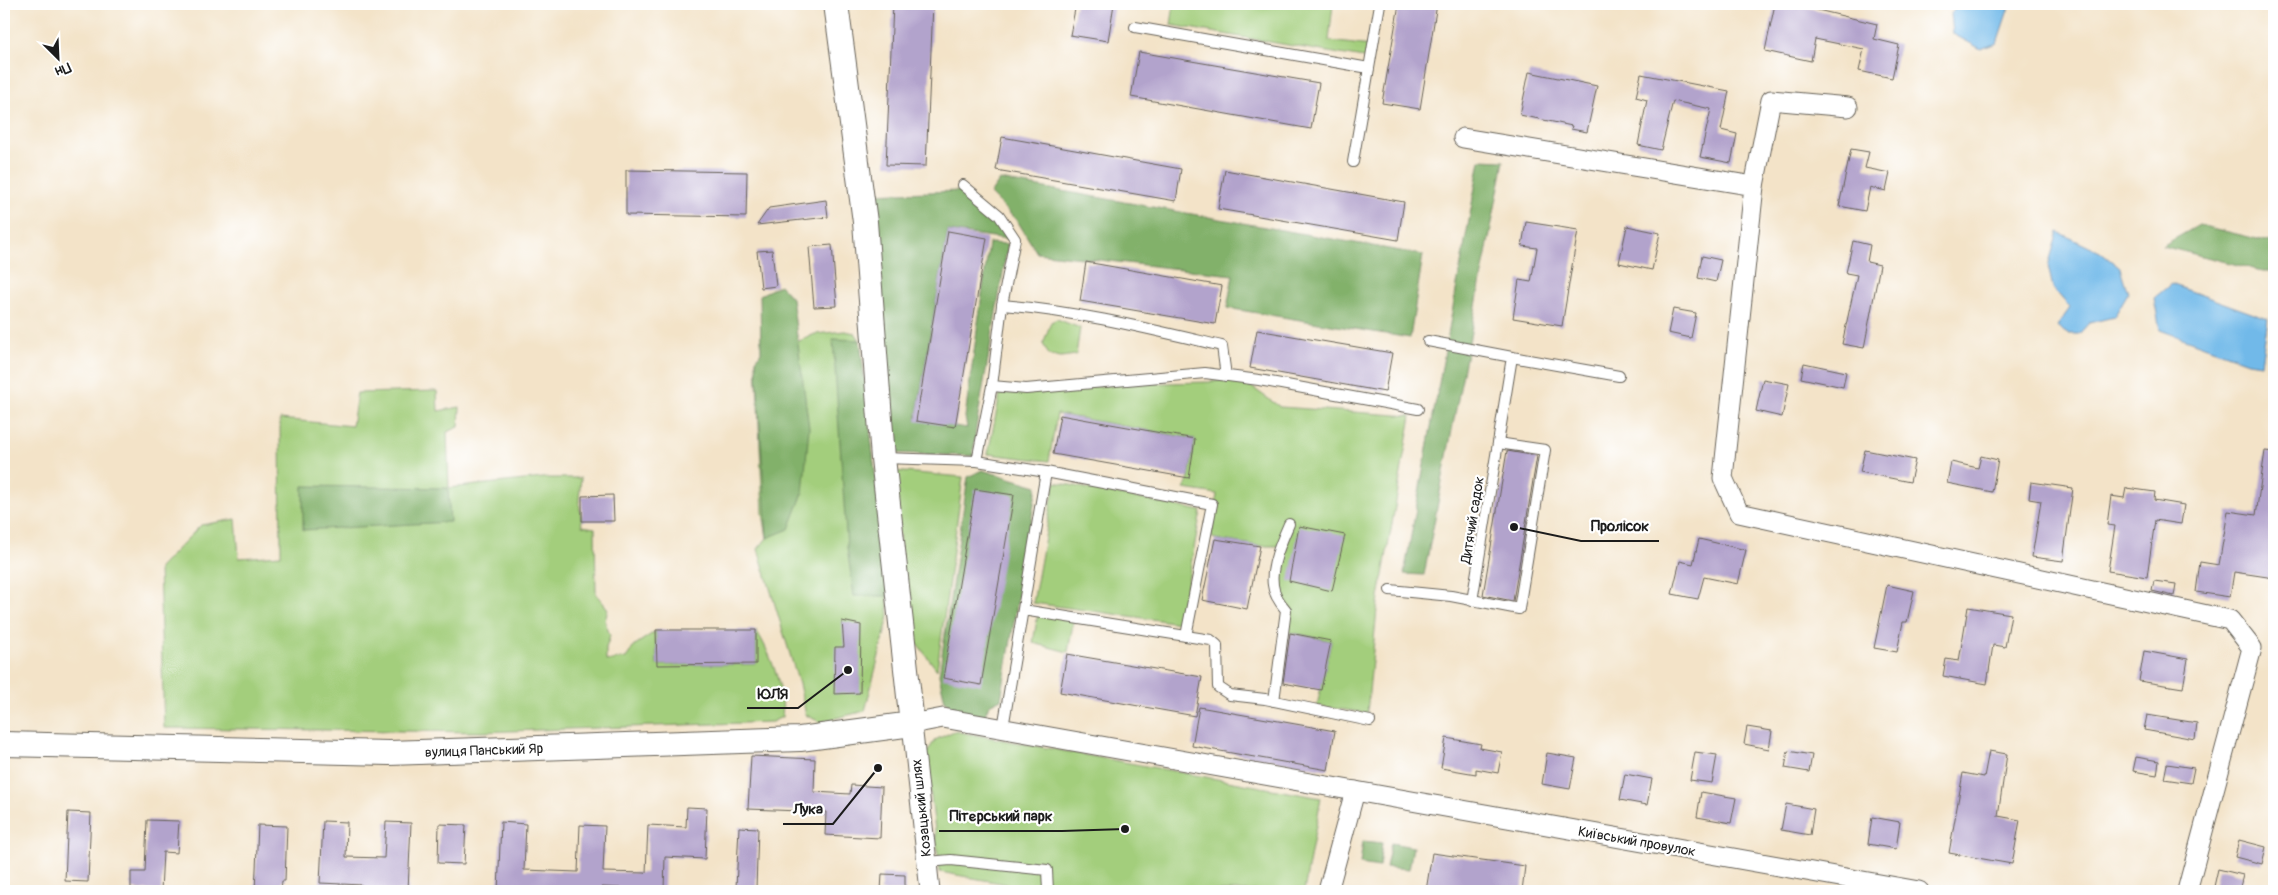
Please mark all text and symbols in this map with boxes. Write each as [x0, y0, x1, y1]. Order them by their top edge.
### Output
north arrow [32, 32, 82, 82]
text: Пн [53, 59, 74, 80]
street label: Дитячий садок [1457, 475, 1488, 566]
callout: Пролісок [1581, 511, 1659, 541]
text: Пролісок [1591, 517, 1649, 536]
callout: ЮЛЯ [747, 678, 798, 708]
text: ЮЛЯ [757, 685, 789, 704]
street label: вулиця Панський Яр [425, 740, 544, 761]
street label: Козацький шлях [908, 758, 935, 858]
callout: Лука [783, 794, 833, 824]
text: Лука [792, 800, 823, 819]
callout: Пітєрський парк [939, 801, 1062, 831]
text: Пітєрський парк [949, 807, 1053, 826]
street label: Київський провулок [1577, 823, 1697, 860]

